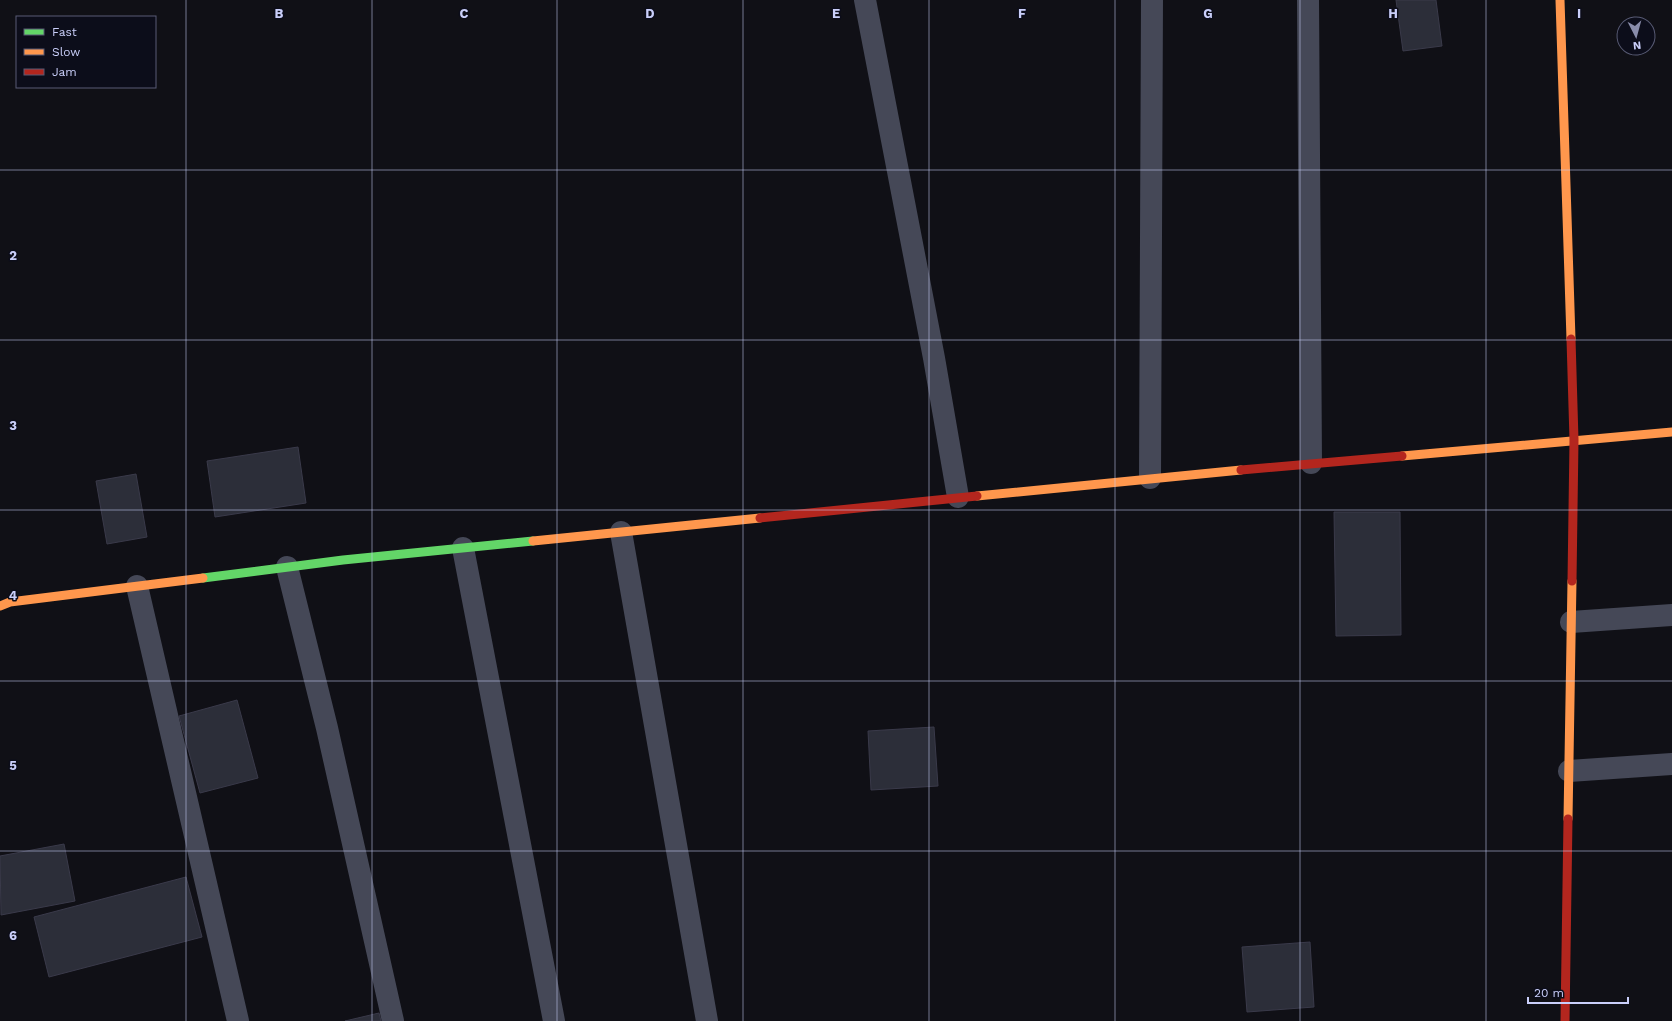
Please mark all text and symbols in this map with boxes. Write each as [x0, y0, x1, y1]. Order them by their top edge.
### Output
text: B [275, 6, 284, 21]
text: C [460, 6, 469, 21]
text: D [645, 6, 655, 21]
text: E [832, 6, 840, 21]
text: F [1018, 6, 1026, 21]
text: G [1203, 6, 1213, 21]
text: H [1388, 6, 1398, 21]
text: I [1577, 6, 1581, 21]
legend [16, 16, 156, 88]
north arrow [1616, 16, 1656, 56]
text: Fast [52, 25, 77, 39]
text: N [1632, 39, 1642, 52]
text: Slow [52, 45, 80, 59]
text: Jam [52, 65, 77, 79]
text: 2 [9, 248, 17, 263]
text: 3 [9, 418, 17, 433]
text: 4 [9, 588, 18, 603]
text: 5 [9, 758, 17, 773]
text: 6 [9, 928, 17, 943]
scale bar [1528, 979, 1628, 1005]
text: 20 m [1534, 986, 1564, 1000]

